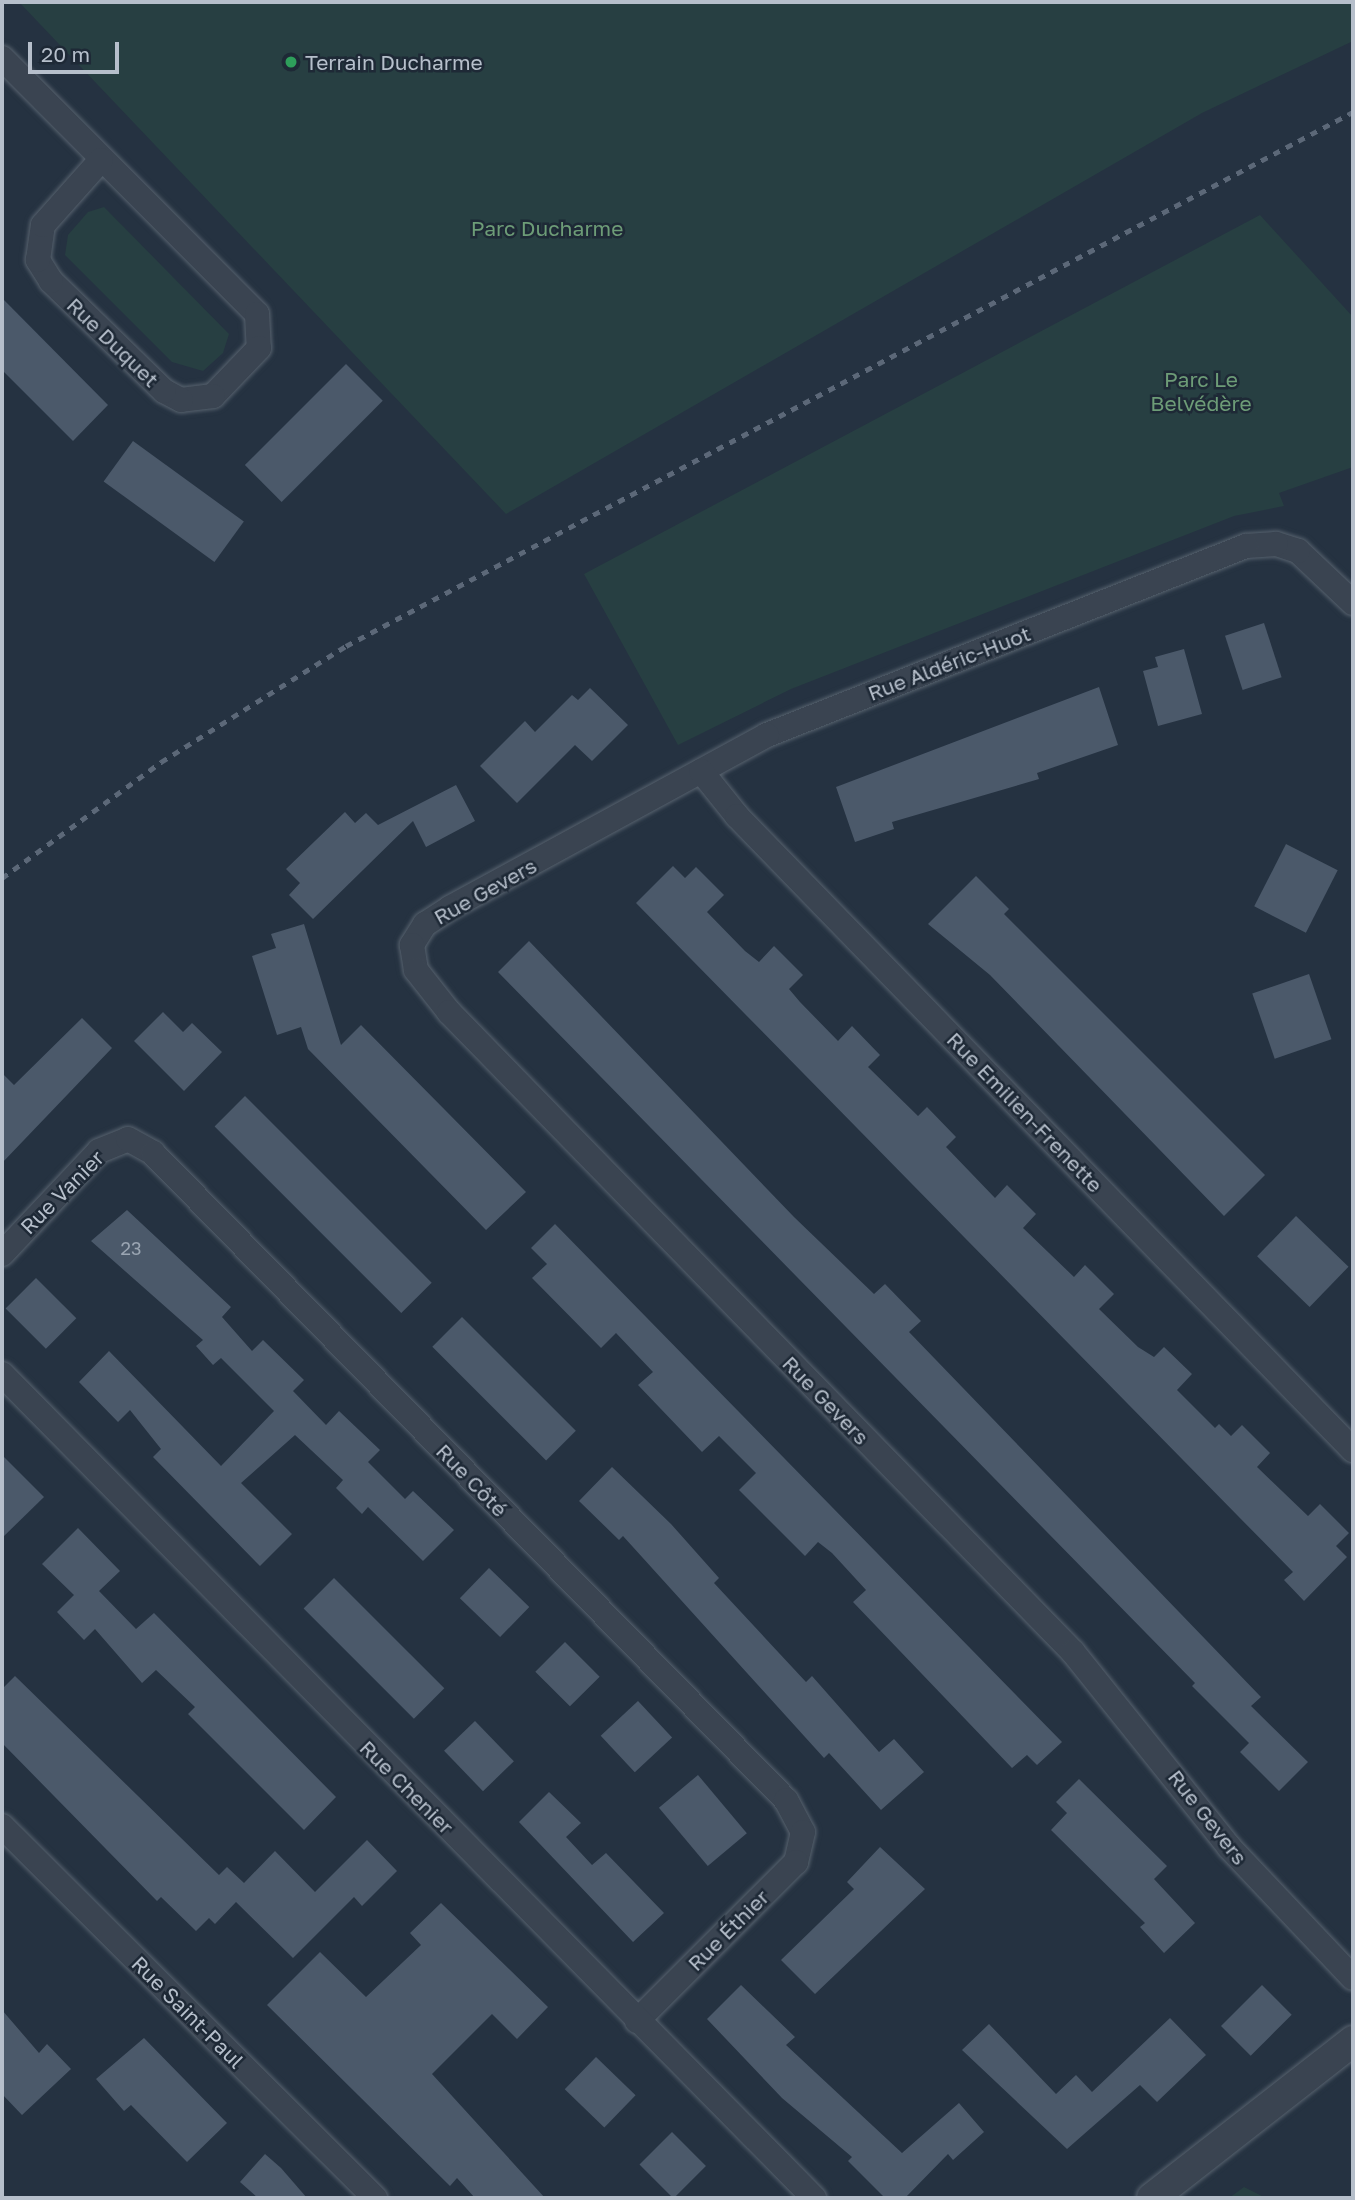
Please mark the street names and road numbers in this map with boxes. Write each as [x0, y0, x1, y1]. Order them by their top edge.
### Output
street label: Rue Duquet [62, 292, 164, 392]
street label: Rue Aldéric-Huot [864, 620, 1034, 706]
street label: Rue Gevers [429, 852, 541, 930]
street label: Rue Emilien-Frenette [942, 1027, 1108, 1197]
street label: Rue Vanier [15, 1145, 109, 1239]
street label: Rue Gevers [778, 1350, 874, 1450]
street label: Rue Côté [431, 1438, 513, 1522]
street label: Rue Chenier [355, 1735, 459, 1839]
street label: Rue Gevers [1163, 1765, 1253, 1869]
street label: Rue Éthier [682, 1884, 774, 1976]
street label: Rue Saint-Paul [127, 1951, 249, 2073]

